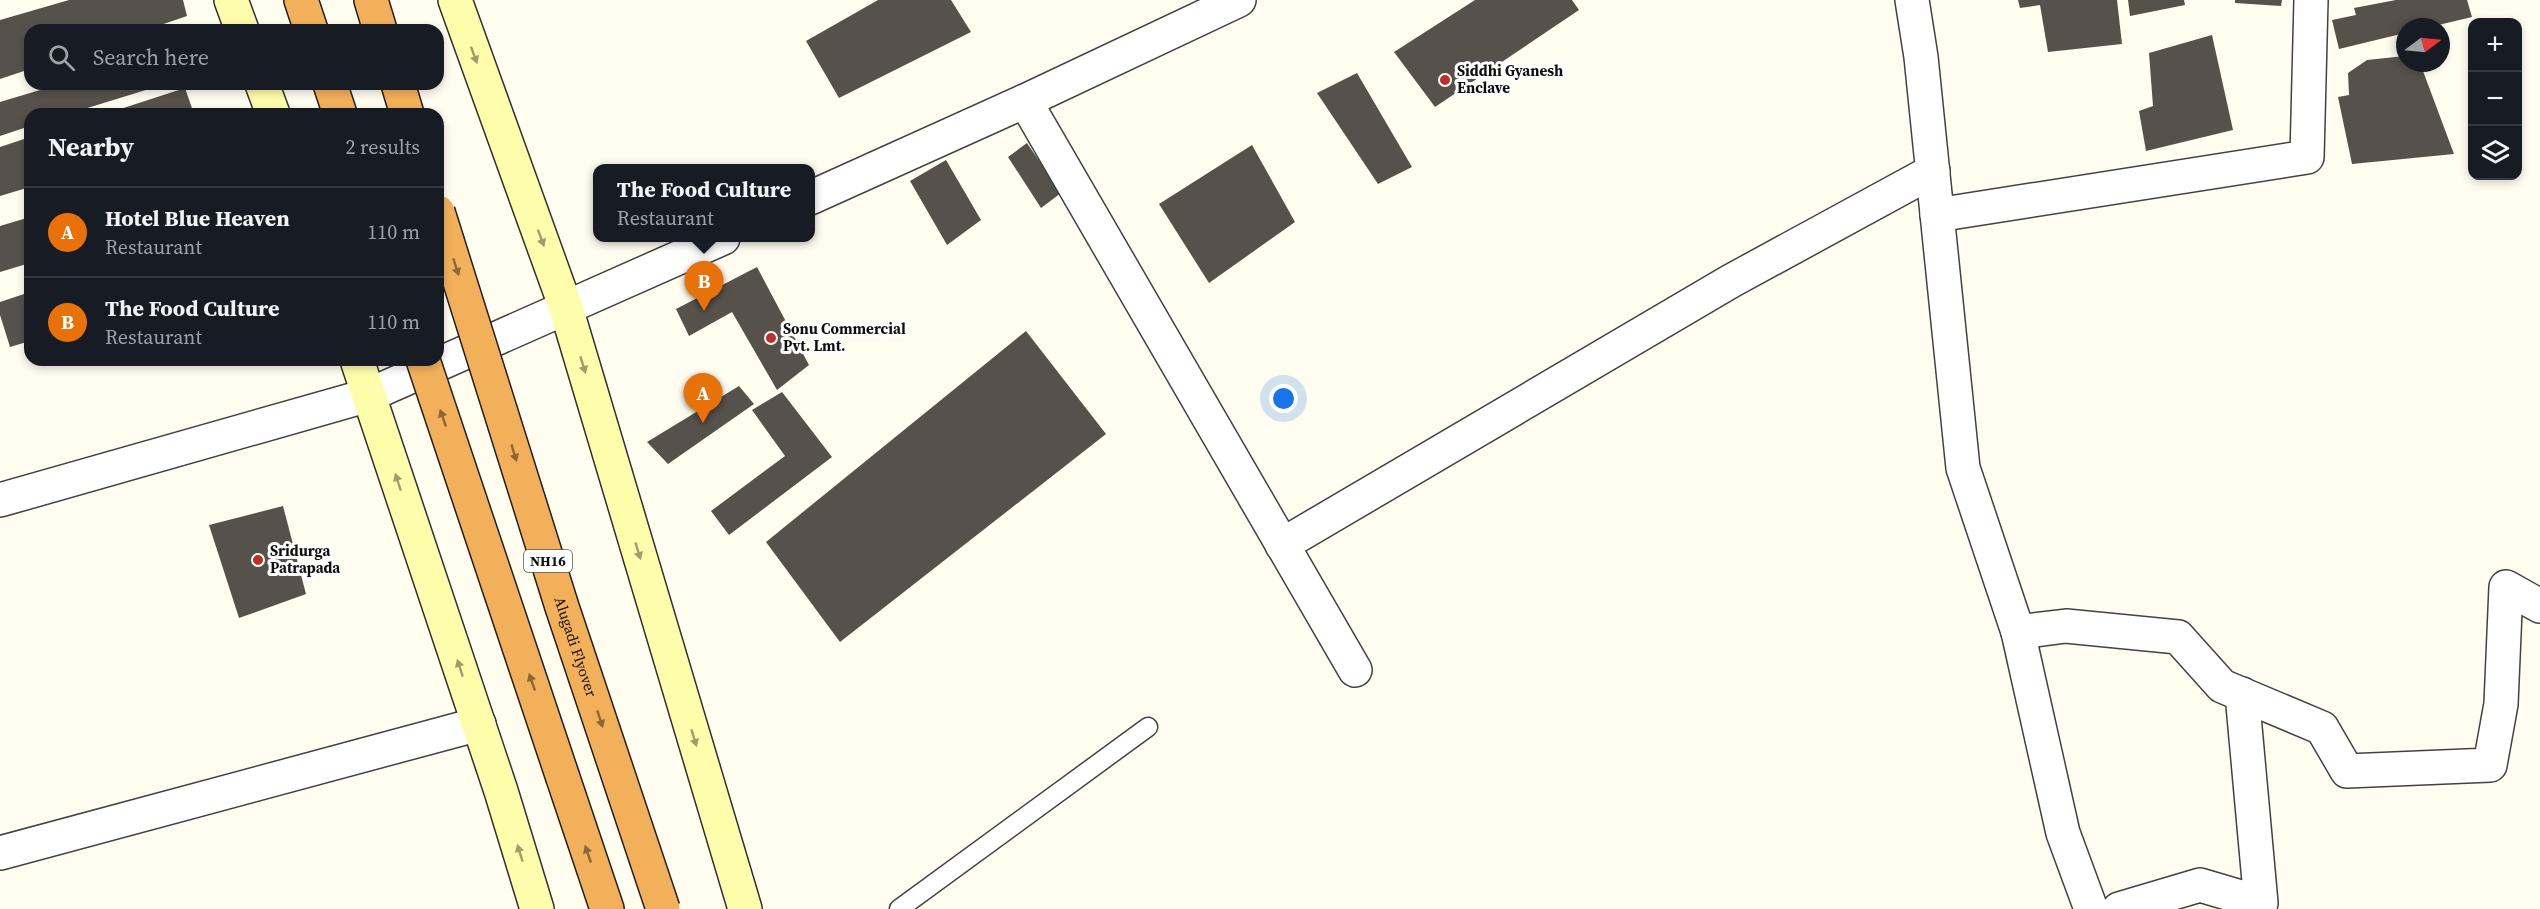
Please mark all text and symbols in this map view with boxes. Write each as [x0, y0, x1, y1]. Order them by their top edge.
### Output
north arrow [2396, 18, 2450, 72]
map controls [2468, 18, 2522, 180]
button: + [2468, 18, 2522, 72]
search box [24, 24, 444, 90]
icon: search [45, 41, 78, 74]
text: Search here [93, 42, 209, 72]
one-way arrow [470, 46, 480, 64]
place label: Siddhi Gyanesh Enclave [1457, 60, 1563, 98]
button: − [2468, 72, 2522, 126]
marker: Siddhi Gyanesh Enclave [1438, 73, 1452, 87]
button: layers [2468, 126, 2522, 180]
text: Nearby [48, 129, 134, 165]
text: 2 results [345, 133, 420, 161]
popup [593, 164, 815, 242]
text: The Food Culture [617, 174, 791, 204]
text: Hotel Blue Heaven [105, 203, 290, 233]
text: Restaurant [617, 204, 714, 232]
text: A [61, 218, 74, 246]
text: 110 m [367, 218, 420, 246]
one-way arrow [536, 230, 546, 248]
text: Restaurant [105, 233, 202, 261]
one-way arrow [452, 258, 461, 276]
pin: B [684, 262, 724, 311]
text: The Food Culture [105, 293, 279, 323]
text: B [61, 308, 74, 336]
text: 110 m [367, 308, 420, 336]
place label: Sonu Commercial Pvt. Lmt. [783, 318, 906, 356]
text: Restaurant [105, 323, 202, 351]
marker: Sonu Commercial Pvt. Lmt. [764, 331, 778, 345]
one-way arrow [579, 356, 588, 374]
pin: A [684, 374, 722, 423]
your location [1269, 384, 1298, 413]
one-way arrow [438, 409, 447, 427]
one-way arrow [510, 444, 519, 462]
one-way arrow [393, 473, 402, 491]
place label: Sridurga Patrapada [270, 540, 341, 578]
one-way arrow [634, 543, 643, 561]
road number: NH16 [524, 550, 572, 572]
marker: Sridurga Patrapada [251, 553, 265, 567]
street label: Alugadi Flyover [549, 594, 603, 700]
one-way arrow [454, 658, 464, 676]
one-way arrow [526, 673, 536, 691]
one-way arrow [595, 710, 605, 728]
one-way arrow [690, 729, 699, 747]
one-way arrow [515, 844, 524, 862]
one-way arrow [583, 845, 592, 863]

